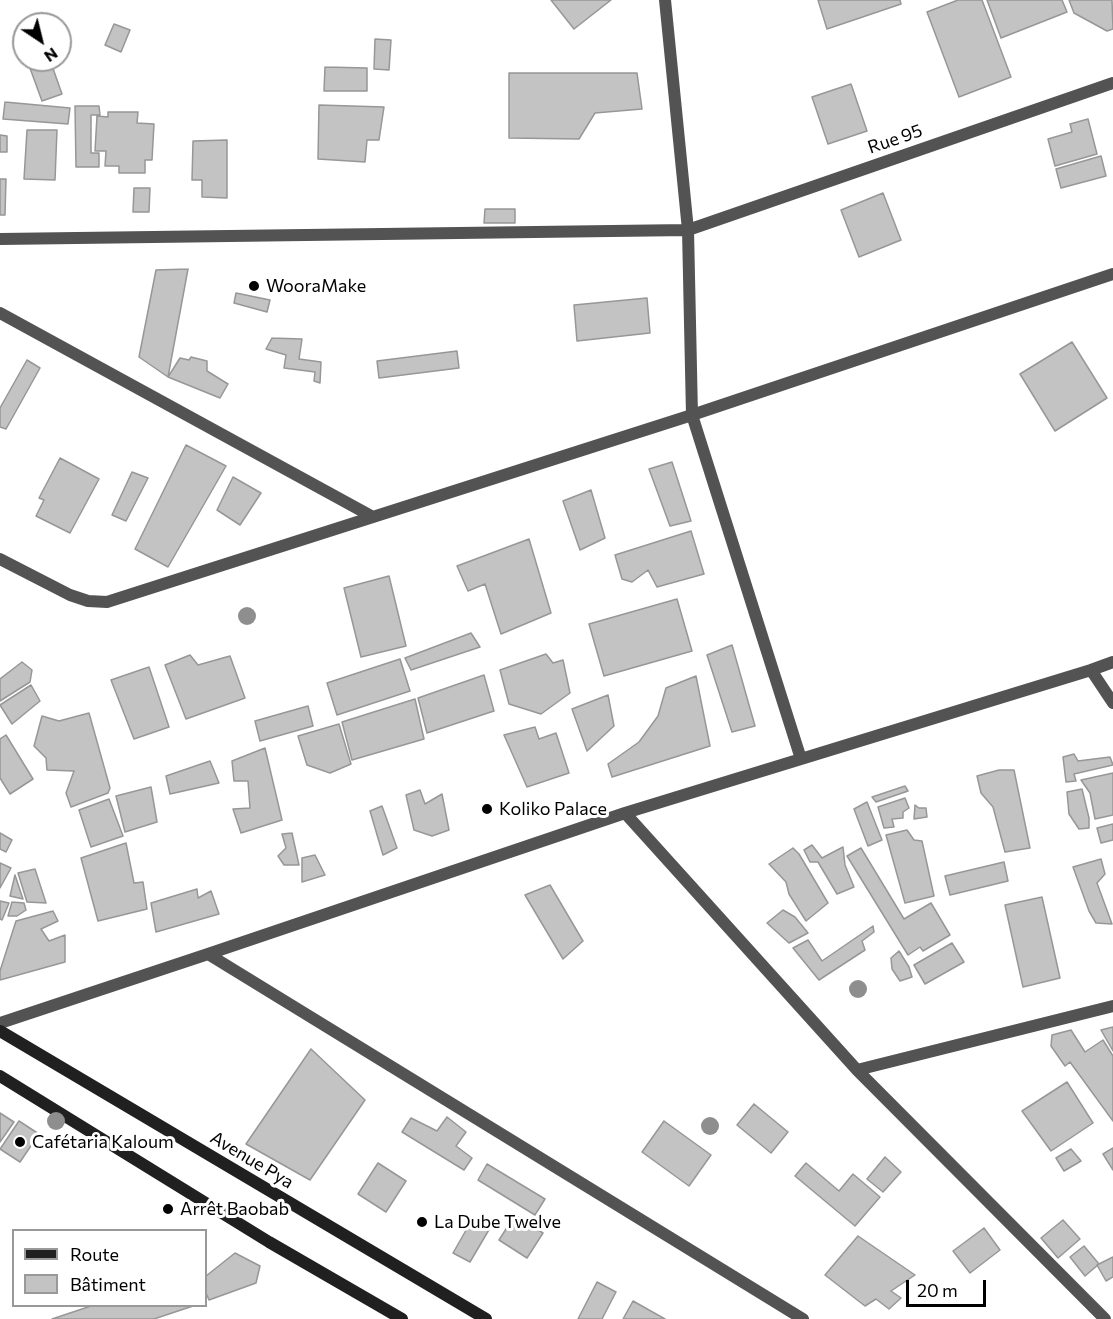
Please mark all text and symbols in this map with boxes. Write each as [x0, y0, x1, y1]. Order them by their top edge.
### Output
north arrow [12, 12, 72, 72]
text: N [41, 44, 62, 67]
street label: Rue 95 [865, 120, 925, 158]
place label: WooraMake [266, 275, 366, 297]
marker: WooraMake [247, 279, 261, 293]
place label: Koliko Palace [499, 798, 607, 820]
marker: Koliko Palace [480, 802, 494, 816]
street label: Avenue Pya [206, 1127, 298, 1193]
place label: Cafétaria Kaloum [32, 1131, 174, 1153]
marker: Cafétaria Kaloum [13, 1135, 27, 1149]
place label: Arrêt Baobab [180, 1198, 289, 1220]
marker: Arrêt Baobab [161, 1202, 175, 1216]
place label: La Dube Twelve [434, 1211, 561, 1233]
marker: La Dube Twelve [415, 1215, 429, 1229]
legend [12, 1229, 207, 1307]
text: Route [70, 1243, 119, 1265]
scale bar [909, 1268, 988, 1306]
text: Bâtiment [70, 1273, 146, 1295]
text: 20 m [917, 1279, 958, 1301]

